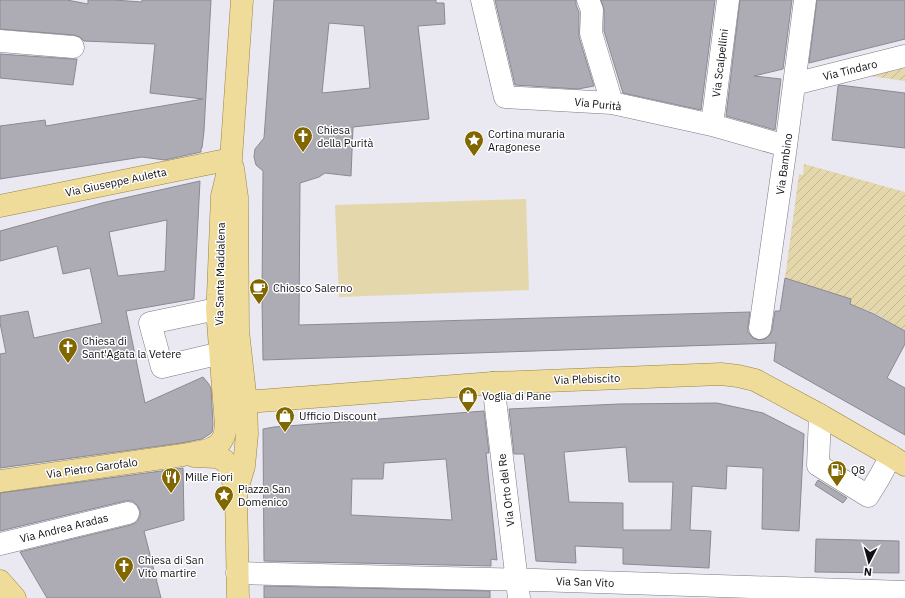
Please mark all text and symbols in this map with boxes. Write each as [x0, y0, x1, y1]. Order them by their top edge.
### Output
street label: Via Scalpellini [709, 28, 731, 98]
street label: Via Tindaro [821, 56, 879, 84]
street label: Via Purità [574, 95, 622, 113]
place label: Chiesa della Purità [317, 123, 373, 150]
church icon: Chiesa della Purità [292, 125, 314, 153]
place label: Cortina muraria Aragonese [488, 127, 565, 154]
place icon: Cortina muraria Aragonese [463, 129, 485, 157]
street label: Via Bambino [773, 132, 795, 196]
street label: Via Giuseppe Auletta [64, 164, 168, 200]
street label: Via Santa Maddalena [212, 222, 228, 326]
cafe icon: Chiosco Salerno [248, 277, 270, 305]
place label: Chiosco Salerno [273, 281, 352, 295]
place label: Chiesa di Sant'Agata la Vetere [82, 334, 181, 361]
church icon: Chiesa di Sant'Agata la Vetere [57, 336, 79, 364]
street label: Via Plebiscito [554, 371, 620, 387]
shop icon: Voglia di Pane [457, 385, 479, 413]
place label: Voglia di Pane [482, 389, 551, 403]
shop icon: Ufficio Discount [274, 405, 296, 433]
place label: Ufficio Discount [299, 409, 377, 423]
street label: Via Orto del Re [495, 453, 517, 527]
street label: Via Pietro Garofalo [45, 455, 139, 481]
fuel station icon: Q8 [826, 459, 848, 487]
place label: Q8 [851, 463, 865, 477]
restaurant icon: Mille Fiori [160, 466, 182, 494]
place label: Mille Fiori [185, 470, 233, 484]
place label: Piazza San Domenico [238, 482, 290, 509]
place icon: Piazza San Domenico [213, 484, 235, 512]
street label: Via Andrea Aradas [18, 510, 110, 546]
north arrow [849, 542, 889, 582]
place label: Chiesa di San Vito martire [138, 553, 204, 580]
church icon: Chiesa di San Vito martire [113, 555, 135, 583]
text: N [863, 565, 873, 579]
street label: Via San Vito [556, 574, 614, 590]

